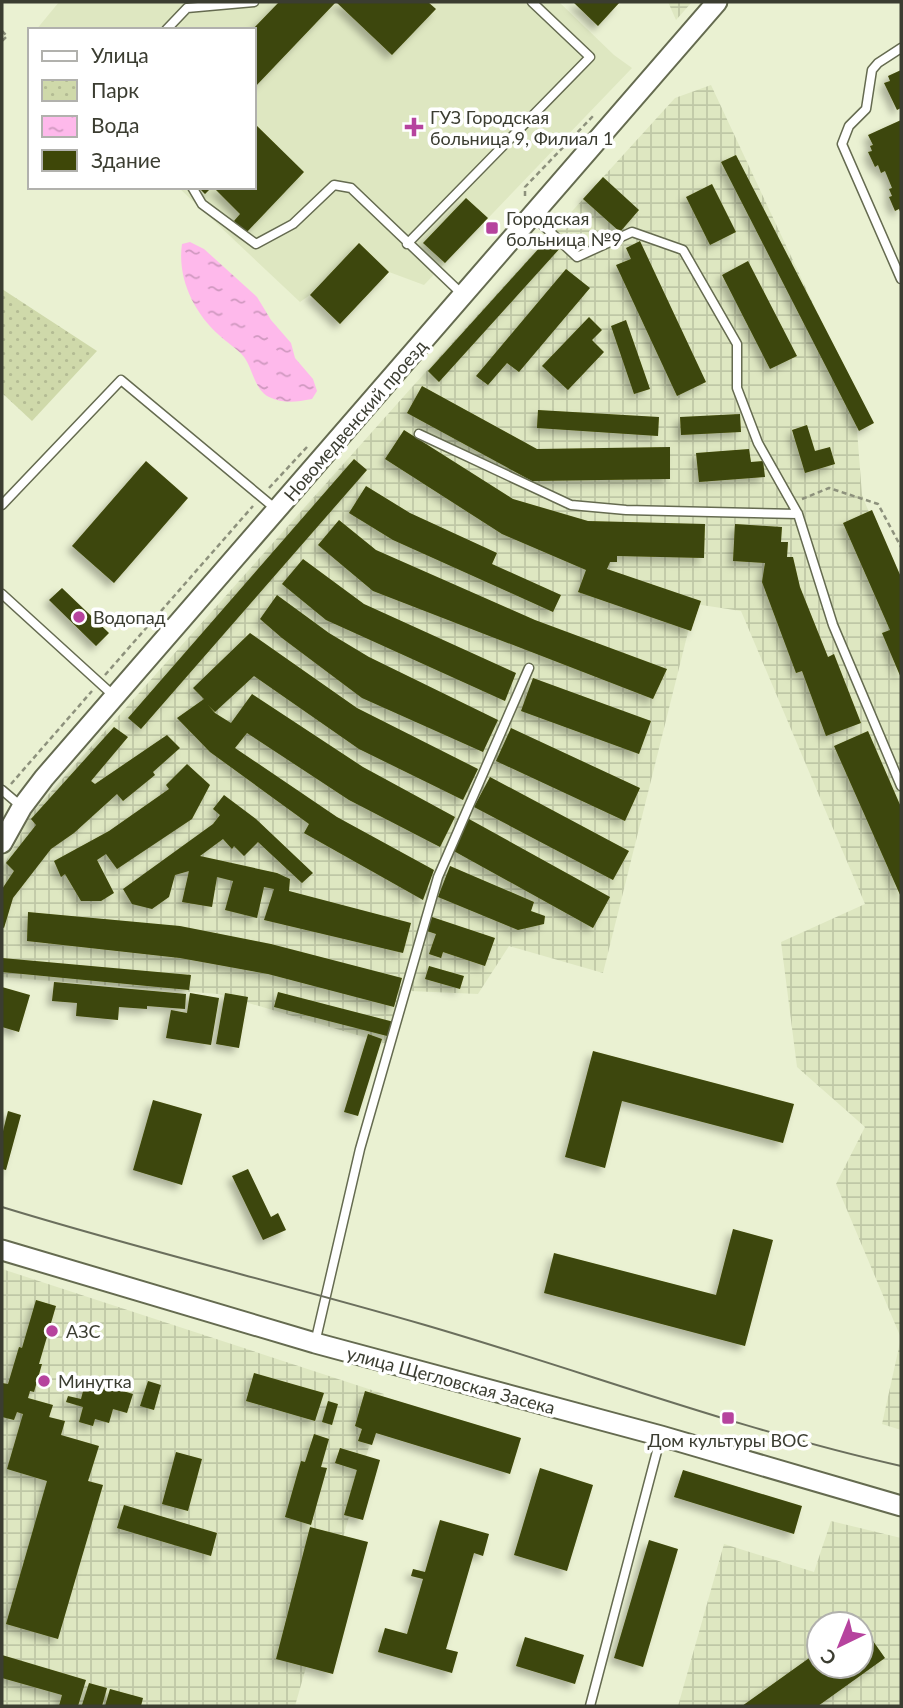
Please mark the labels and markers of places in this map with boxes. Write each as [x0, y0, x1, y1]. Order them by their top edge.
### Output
place label: ГУЗ Городская больница 9, Филиал 1 [430, 106, 613, 149]
marker: ГУЗ Городская больница 9, Филиал 1 [404, 117, 424, 137]
place label: Городская больница №9 [506, 207, 622, 250]
marker: Городская больница №9 [484, 220, 500, 236]
place label: Водопад [93, 606, 166, 628]
marker: Водопад [71, 609, 87, 625]
place label: АЗС [66, 1320, 101, 1342]
marker: АЗС [44, 1323, 60, 1339]
place label: Минутка [58, 1370, 132, 1392]
marker: Минутка [36, 1373, 52, 1389]
marker: Дом культуры ВОС [720, 1410, 736, 1426]
place label: Дом культуры ВОС [648, 1429, 808, 1451]

